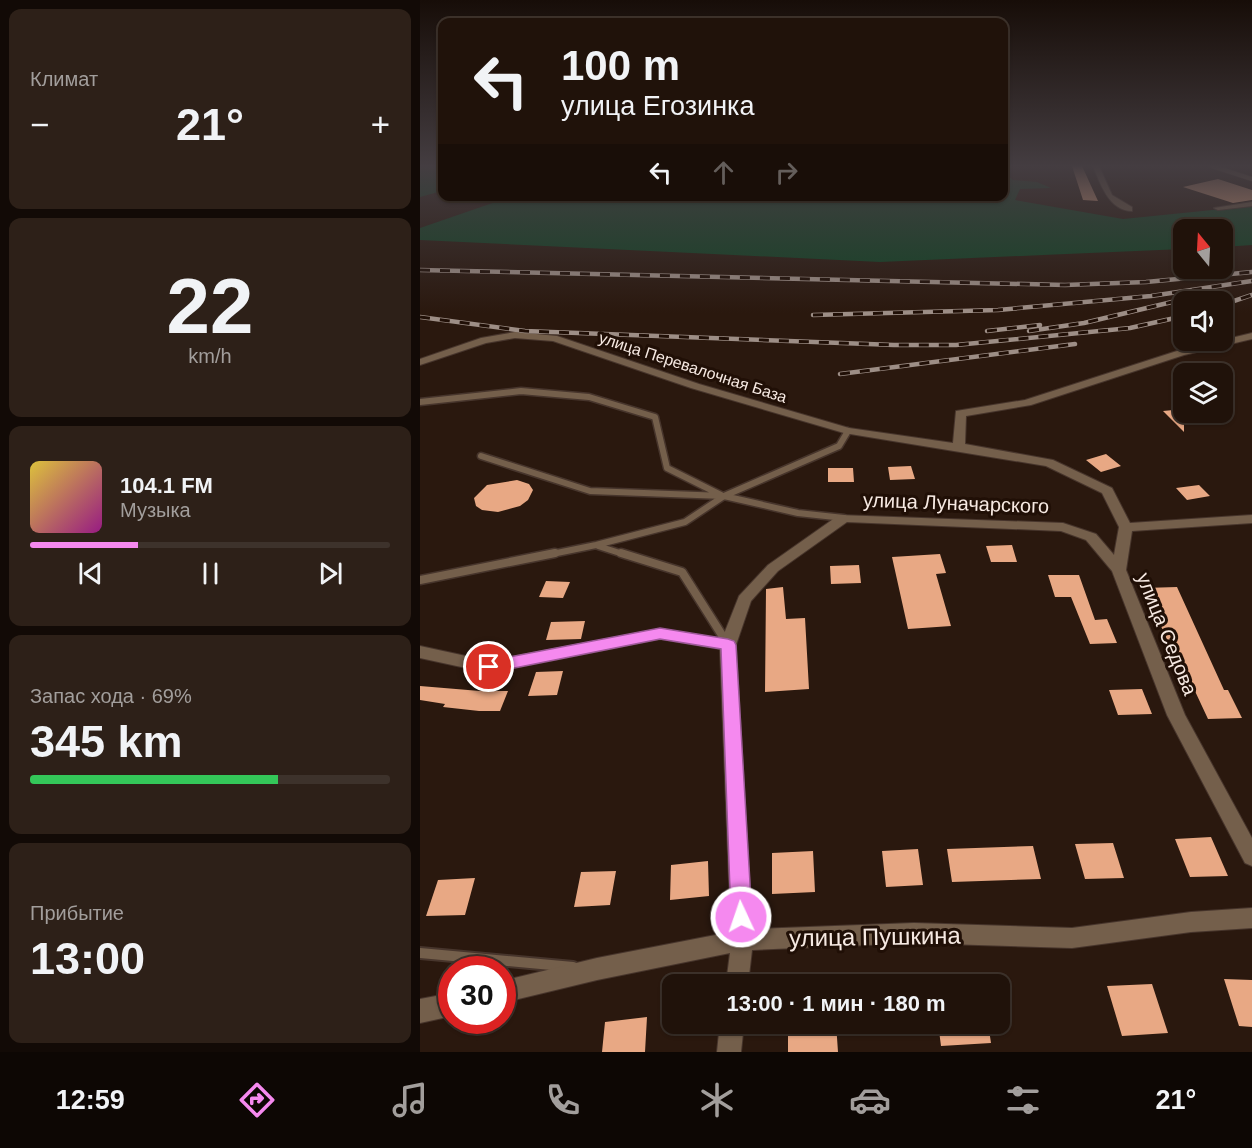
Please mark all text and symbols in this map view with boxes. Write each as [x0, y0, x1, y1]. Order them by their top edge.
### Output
icon: left [462, 42, 540, 120]
text: 100 m [561, 42, 680, 89]
text: Климат [30, 68, 98, 90]
text: улица Егозинка [561, 91, 755, 121]
text: 21° [176, 99, 244, 150]
text: − [30, 106, 49, 143]
text: + [371, 106, 390, 143]
icon: left [644, 156, 677, 189]
icon: ahead [707, 156, 740, 189]
icon: right [770, 156, 803, 189]
north arrow [1173, 219, 1233, 279]
map controls [1173, 219, 1233, 423]
text: 22 [167, 262, 253, 350]
button: sound [1173, 291, 1233, 351]
street label: улица Перевалочная База [597, 329, 789, 406]
text: km/h [188, 345, 232, 367]
button: layers [1173, 363, 1233, 423]
text: 104.1 FM [120, 473, 213, 498]
street label: улица Луначарского [862, 489, 1050, 517]
text: Музыка [120, 499, 191, 521]
icon: previous [74, 557, 107, 590]
icon: pause [194, 557, 227, 590]
icon: next [314, 557, 347, 590]
street label: улица Седова [1132, 570, 1202, 699]
pin [463, 641, 514, 692]
icon: arrive [472, 650, 505, 683]
text: Запас хода · 69% [30, 685, 192, 707]
text: 345 km [30, 716, 183, 767]
position arrow [709, 885, 773, 949]
text: Прибытие [30, 902, 124, 924]
street label: улица Пушкина [789, 921, 962, 951]
text: 13:00 [30, 933, 145, 984]
speed limit sign: 30 [438, 956, 516, 1034]
text: 13:00 · 1 мин · 180 m [726, 991, 946, 1016]
icon: directions [236, 1079, 278, 1121]
icon: music [389, 1079, 431, 1121]
icon: phone [542, 1079, 584, 1121]
icon: climate [696, 1079, 738, 1121]
icon: car [849, 1079, 891, 1121]
icon: filters [1002, 1079, 1044, 1121]
text: 12:59 [56, 1085, 125, 1115]
text: 21° [1155, 1085, 1196, 1115]

